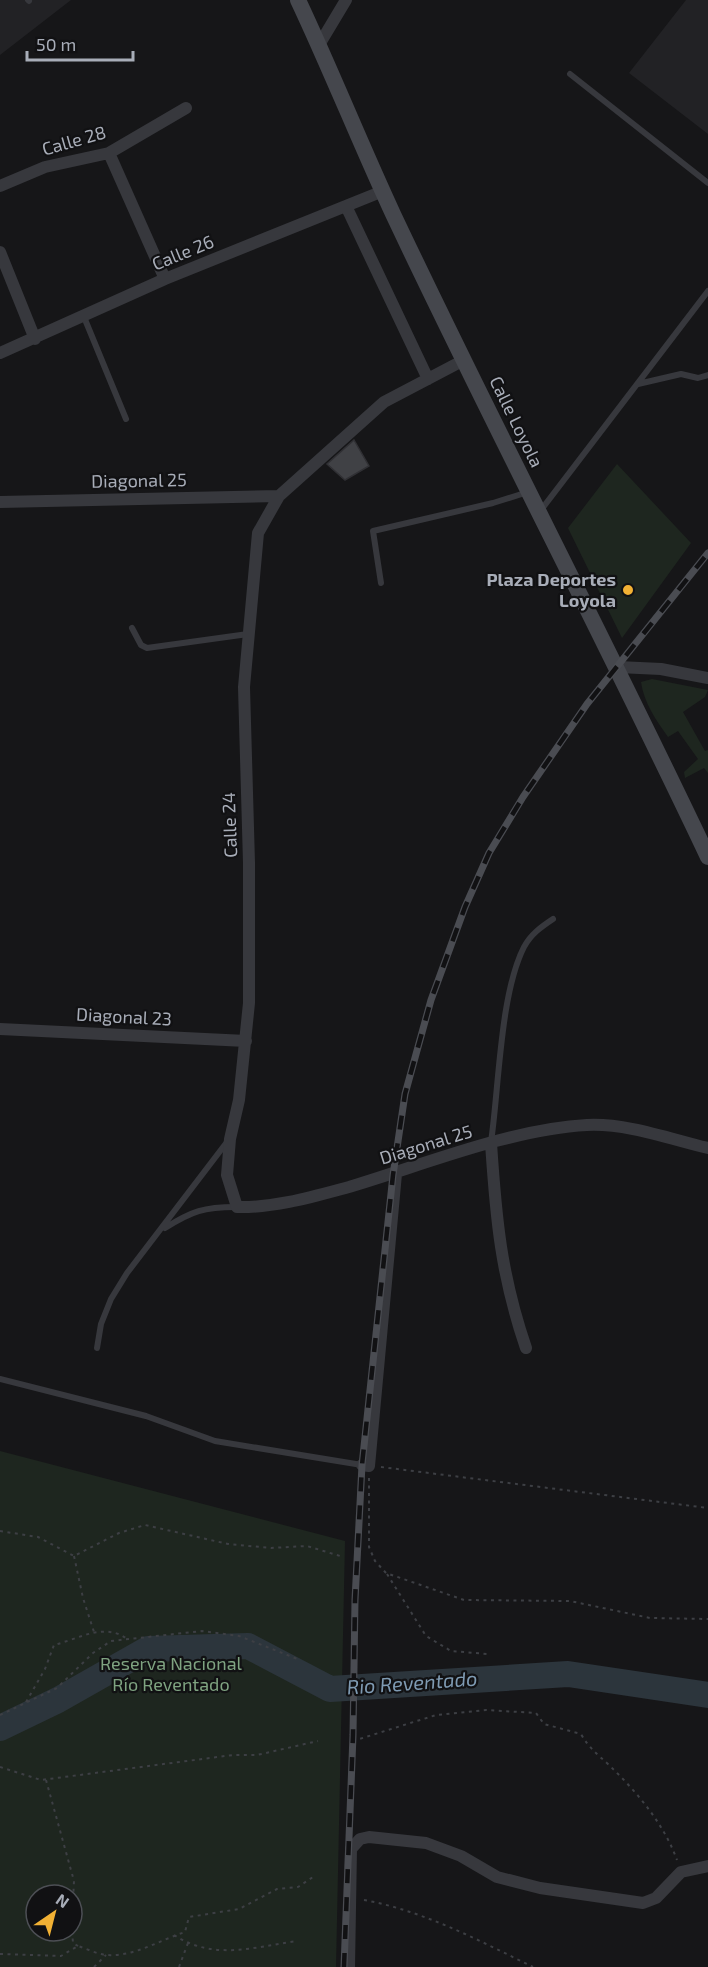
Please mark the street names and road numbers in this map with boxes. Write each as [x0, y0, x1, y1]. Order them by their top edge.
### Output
street label: Calle 28 [39, 120, 108, 160]
street label: Calle 26 [148, 230, 217, 274]
street label: Calle Loyola [485, 372, 548, 471]
street label: Diagonal 25 [91, 468, 187, 492]
street label: Calle 24 [217, 792, 241, 858]
street label: Diagonal 23 [76, 1003, 172, 1029]
street label: Diagonal 25 [377, 1120, 475, 1169]

